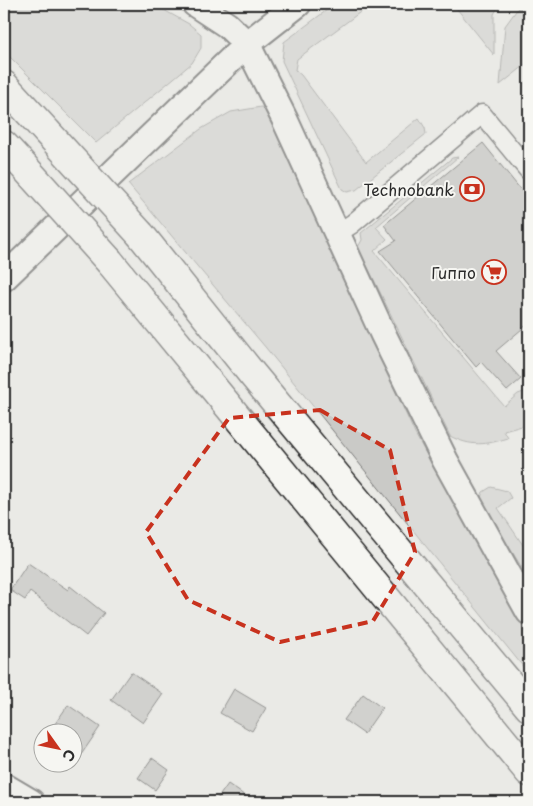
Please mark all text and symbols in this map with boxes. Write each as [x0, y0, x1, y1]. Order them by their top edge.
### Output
bank icon: Technobank [459, 176, 485, 202]
place label: Technobank [363, 177, 454, 201]
supermarket icon: Гиппо [481, 259, 507, 285]
place label: Гиппо [431, 260, 476, 284]
north arrow [32, 724, 82, 774]
text: С [58, 745, 81, 765]

